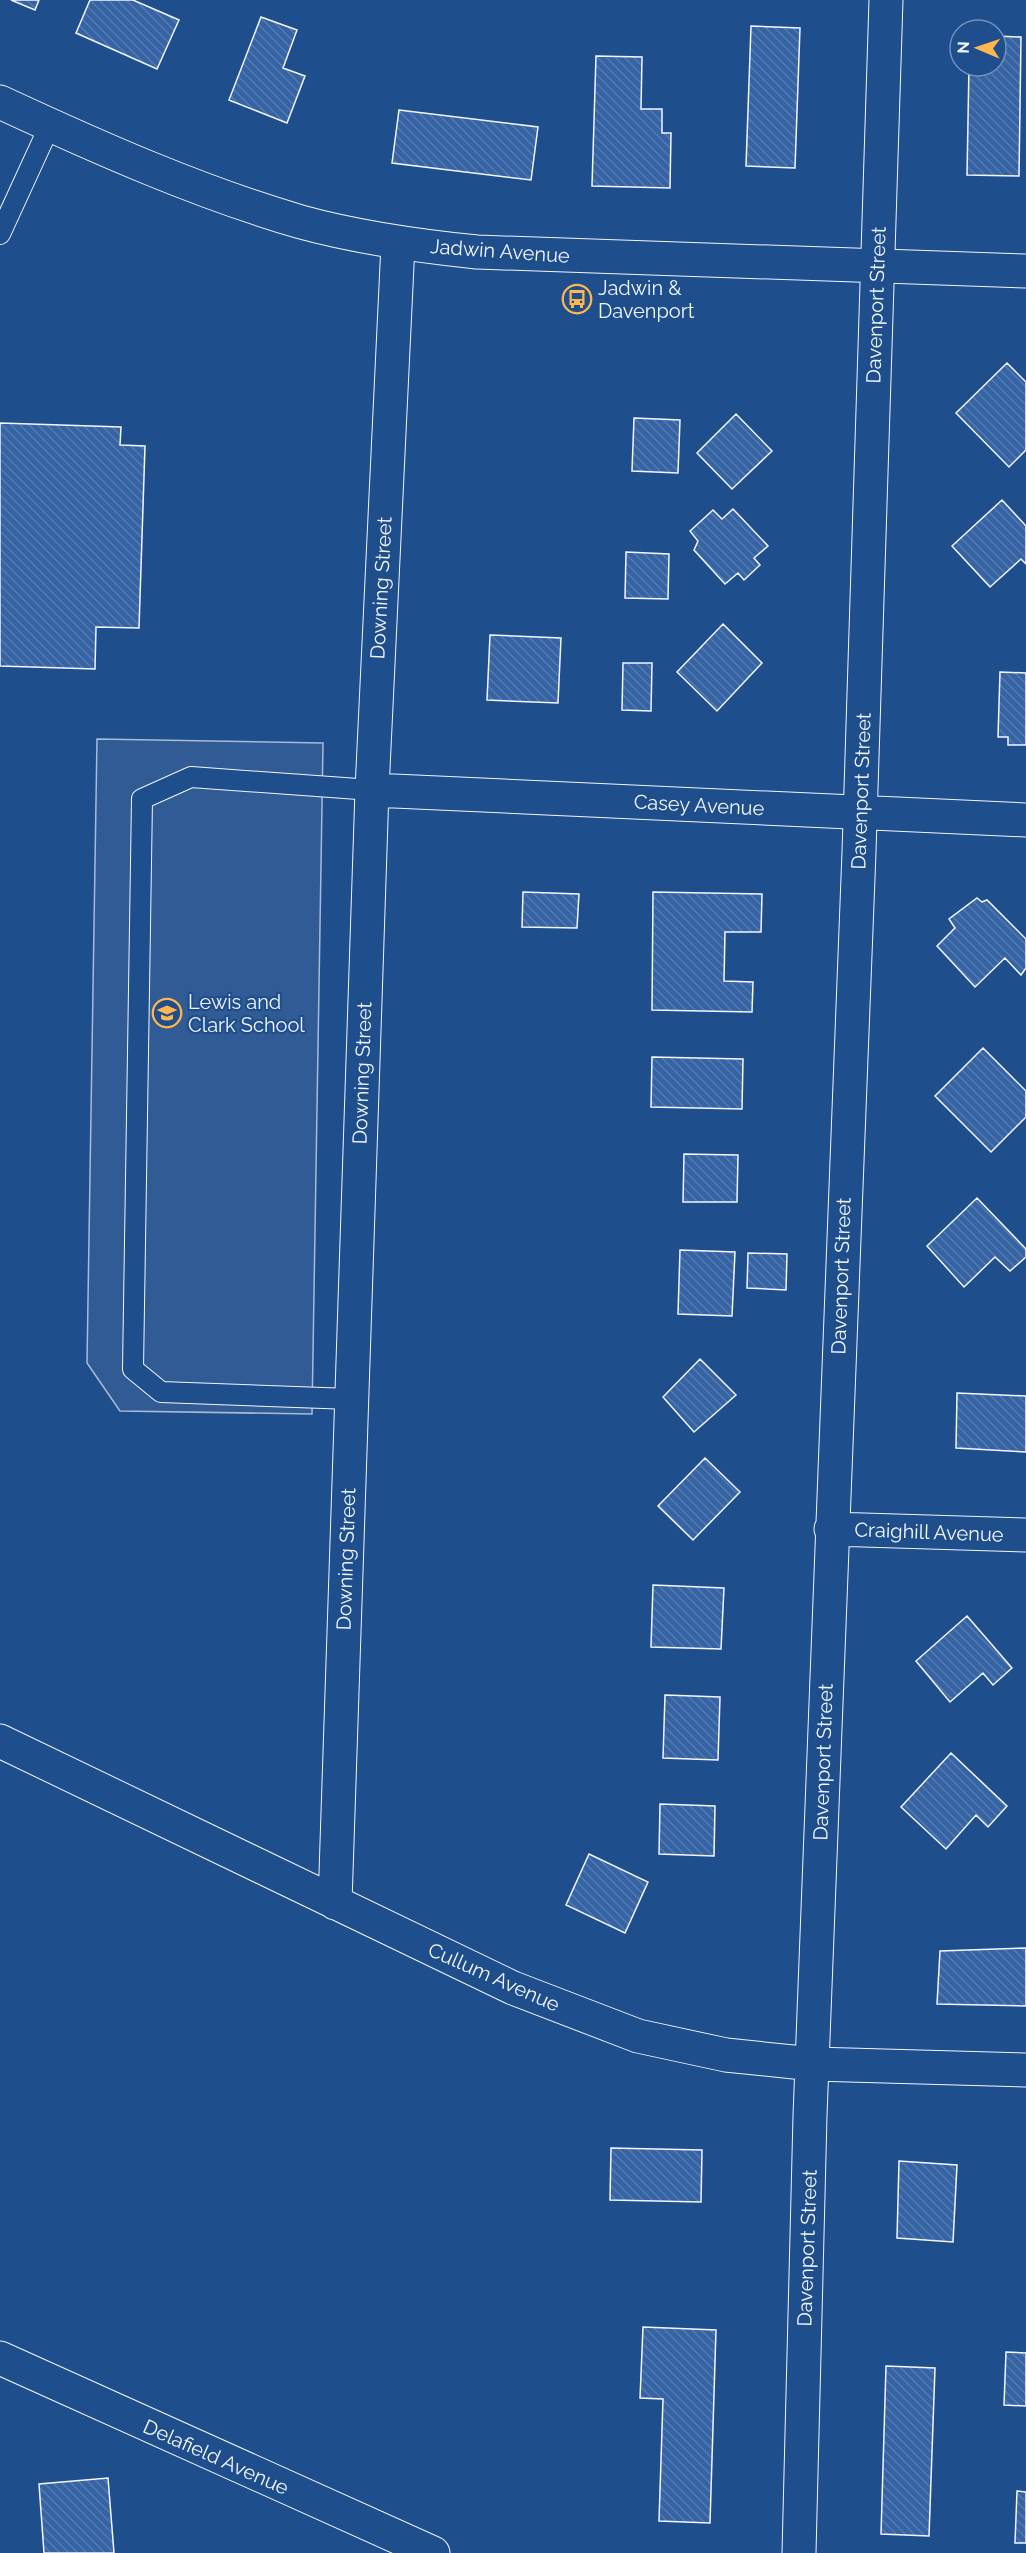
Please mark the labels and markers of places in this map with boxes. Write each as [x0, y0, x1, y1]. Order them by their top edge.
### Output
place label: Jadwin & Davenport [598, 276, 695, 323]
bus stop icon: Jadwin & Davenport [561, 283, 593, 315]
place label: Lewis and Clark School [188, 990, 305, 1037]
school or university icon: Lewis and Clark School [151, 997, 183, 1029]

